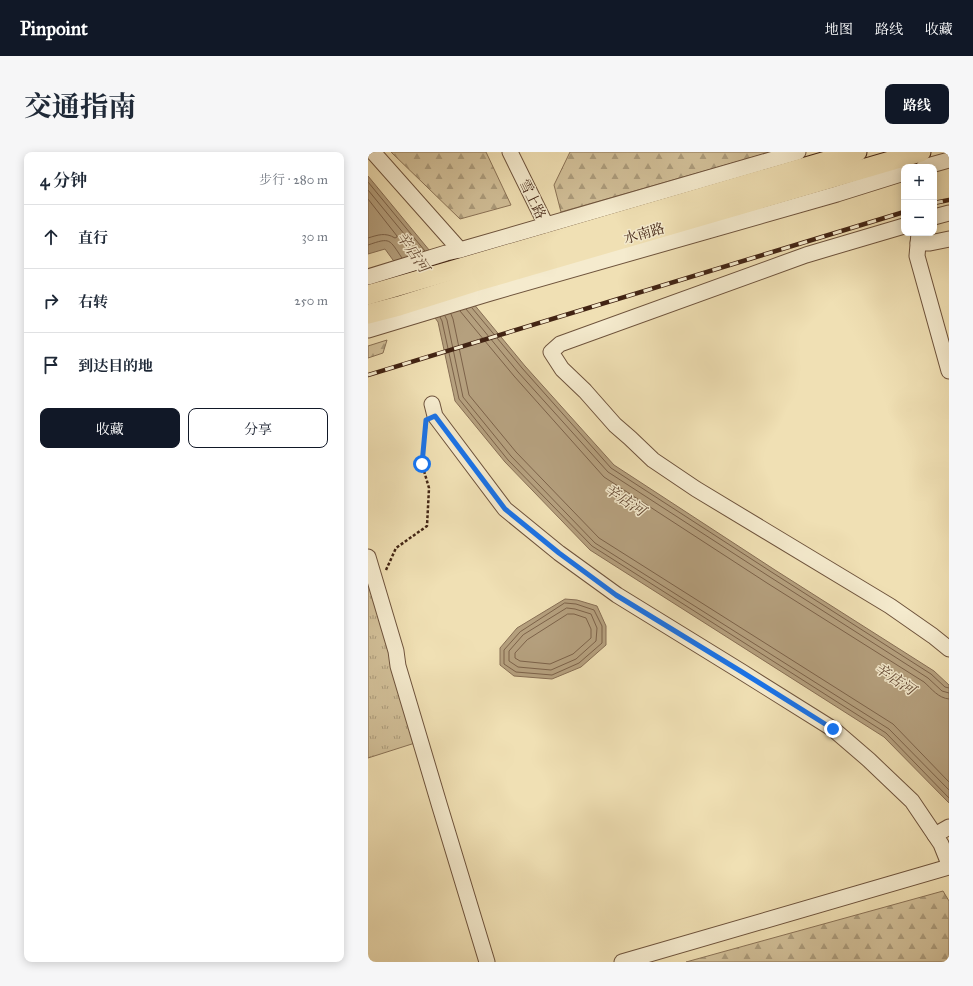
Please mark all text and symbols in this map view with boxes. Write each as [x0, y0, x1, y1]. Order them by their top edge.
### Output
text: Pinpoint [20, 17, 88, 40]
text: 地图 [825, 21, 853, 38]
text: 路线 [875, 21, 903, 38]
text: 收藏 [925, 21, 953, 38]
button: 路线 [885, 84, 949, 124]
text: 交通指南 [24, 89, 136, 124]
map controls [901, 164, 937, 236]
button: + [901, 164, 937, 200]
text: 4 分钟 [40, 170, 87, 191]
text: 步行 · 280 m [259, 172, 328, 188]
street label: 雪上路 [516, 177, 549, 222]
button: − [901, 200, 937, 236]
street label: 水南路 [622, 220, 667, 247]
icon: ahead [40, 226, 62, 248]
water label: 辛店河 [393, 228, 435, 278]
text: 直行 [78, 229, 108, 247]
text: 30 m [302, 229, 328, 245]
icon: right [40, 290, 62, 312]
text: 右转 [78, 293, 108, 311]
text: 250 m [294, 293, 328, 309]
icon: arrive [40, 354, 62, 376]
text: 到达目的地 [78, 357, 153, 375]
button: 收藏 [40, 408, 180, 448]
button: 分享 [188, 408, 328, 448]
route start [413, 455, 431, 473]
water label: 辛店河 [601, 480, 651, 522]
water label: 辛店河 [871, 659, 921, 701]
route end [824, 720, 842, 738]

